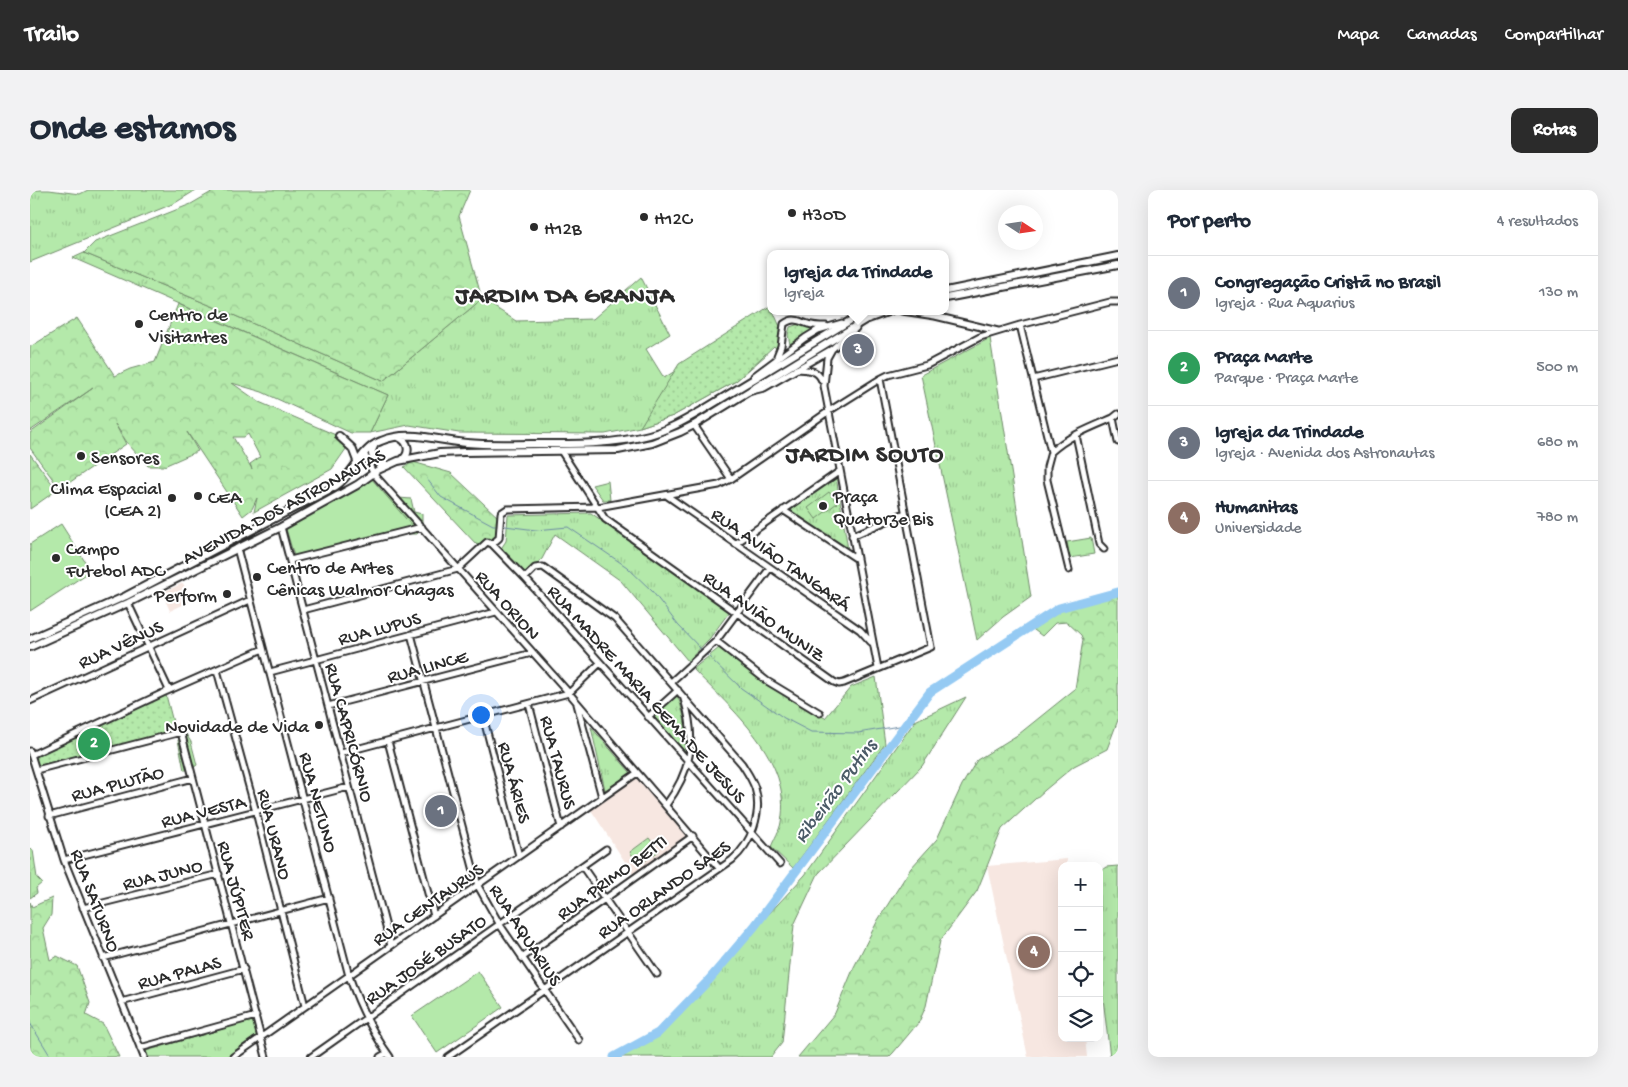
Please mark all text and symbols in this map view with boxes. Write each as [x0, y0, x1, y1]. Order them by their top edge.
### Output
text: Trailo [25, 21, 79, 50]
text: Mapa [1338, 25, 1379, 46]
text: Camadas [1407, 25, 1477, 46]
text: Compartilhar [1505, 25, 1603, 46]
button: Rotas [1511, 108, 1598, 153]
text: Onde estamos [30, 110, 235, 151]
place label: H30D [802, 205, 846, 228]
north arrow [998, 205, 1043, 250]
marker: H30D [786, 207, 798, 219]
place label: H12C [654, 209, 694, 232]
text: Por perto [1168, 210, 1251, 235]
marker: H12C [638, 211, 650, 223]
text: 4 resultados [1497, 213, 1578, 232]
place label: H12B [544, 219, 583, 242]
marker: H12B [528, 221, 540, 233]
popup [767, 250, 949, 315]
text: Igreja da Trindade [784, 262, 932, 285]
text: Congregação Cristã no Brasil [1215, 272, 1441, 295]
district label: JARDIM DA GRANJA [454, 283, 675, 312]
text: 1 [1181, 284, 1187, 303]
text: 130 m [1539, 284, 1578, 303]
text: Igreja [784, 285, 824, 304]
text: Igreja · Rua Aquarius [1215, 295, 1355, 314]
place label: Centro de Visitantes [148, 305, 228, 350]
marker: Centro de Visitantes [133, 318, 145, 330]
pin: 3 [842, 331, 874, 369]
text: Praça Marte [1215, 347, 1312, 370]
text: 2 [1180, 359, 1188, 378]
text: 500 m [1536, 359, 1578, 378]
text: Parque · Praça Marte [1215, 370, 1358, 389]
text: Igreja da Trindade [1215, 422, 1363, 445]
text: 3 [1180, 434, 1188, 453]
text: 680 m [1537, 434, 1578, 453]
district label: JARDIM SOUTO [785, 442, 944, 471]
street label: AVENIDA DOS ASTRONAUTAS [179, 445, 390, 571]
text: Igreja · Avenida dos Astronautas [1215, 445, 1434, 464]
place label: Sensores [91, 448, 160, 471]
marker: Sensores [75, 450, 87, 462]
place label: Clima Espacial (CEA 2) [51, 479, 162, 524]
place label: Praça Quatorze Bis [832, 487, 934, 532]
place label: CEA [208, 488, 243, 511]
marker: CEA [192, 490, 204, 502]
marker: Clima Espacial (CEA 2) [166, 492, 178, 504]
text: Humanitas [1215, 497, 1297, 520]
marker: Praça Quatorze Bis [817, 500, 829, 512]
street label: RUA AVIÃO TANGARÁ [706, 504, 856, 619]
text: 4 [1180, 509, 1188, 528]
text: 780 m [1537, 509, 1578, 528]
text: Universidade [1215, 520, 1302, 539]
place label: Campo Futebol ADC [65, 539, 166, 584]
marker: Campo Futebol ADC [50, 552, 62, 564]
place label: Centro de Artes Cênicas Walmor Chagas [267, 558, 455, 603]
street label: RUA ORION [469, 567, 544, 646]
street label: RUA AVIÃO MUNIZ [698, 567, 829, 669]
marker: Centro de Artes Cênicas Walmor Chagas [251, 571, 263, 583]
street label: RUA MADRE MARIA GEMA DE JESUS [541, 581, 750, 810]
place label: Perform [153, 586, 217, 609]
marker: Perform [221, 588, 233, 600]
street label: RUA LUPUS [336, 608, 424, 652]
street label: RUA VÊNUS [75, 616, 168, 676]
street label: RUA LINCE [385, 646, 472, 690]
street label: RUA CAPRICÓRNIO [318, 661, 377, 806]
your location [468, 702, 494, 728]
street label: RUA TAURUS [533, 714, 580, 812]
place label: Novidade de Vida [165, 717, 310, 740]
marker: Novidade de Vida [313, 719, 325, 731]
pin: 2 [78, 725, 110, 763]
water label: Ribeirão Putins [791, 735, 884, 848]
street label: RUA ÁRIES [491, 740, 535, 826]
street label: RUA NETUNO [292, 750, 341, 856]
street label: RUA PLUTÃO [69, 762, 167, 809]
street label: RUA URANO [250, 787, 295, 883]
street label: RUA VESTA [159, 791, 250, 835]
pin: 1 [425, 792, 457, 830]
street label: RUA PRIMO BETTI [553, 831, 673, 927]
street label: RUA ORLANDO SAES [594, 836, 736, 945]
street label: RUA JÚPITER [210, 839, 259, 944]
street label: RUA SATURNO [64, 846, 124, 957]
street label: RUA JUNO [121, 855, 206, 897]
street label: RUA CENTAURUS [369, 859, 489, 953]
map controls [1058, 862, 1103, 1042]
button: + [1058, 862, 1103, 907]
street label: RUA AQUARIUS [483, 881, 566, 991]
button: − [1058, 907, 1103, 952]
street label: RUA JOSÉ BUSATO [362, 910, 493, 1011]
pin: 4 [1018, 933, 1050, 971]
street label: RUA PALAS [136, 952, 224, 997]
button: locate [1058, 952, 1103, 997]
button: layers [1058, 997, 1103, 1042]

